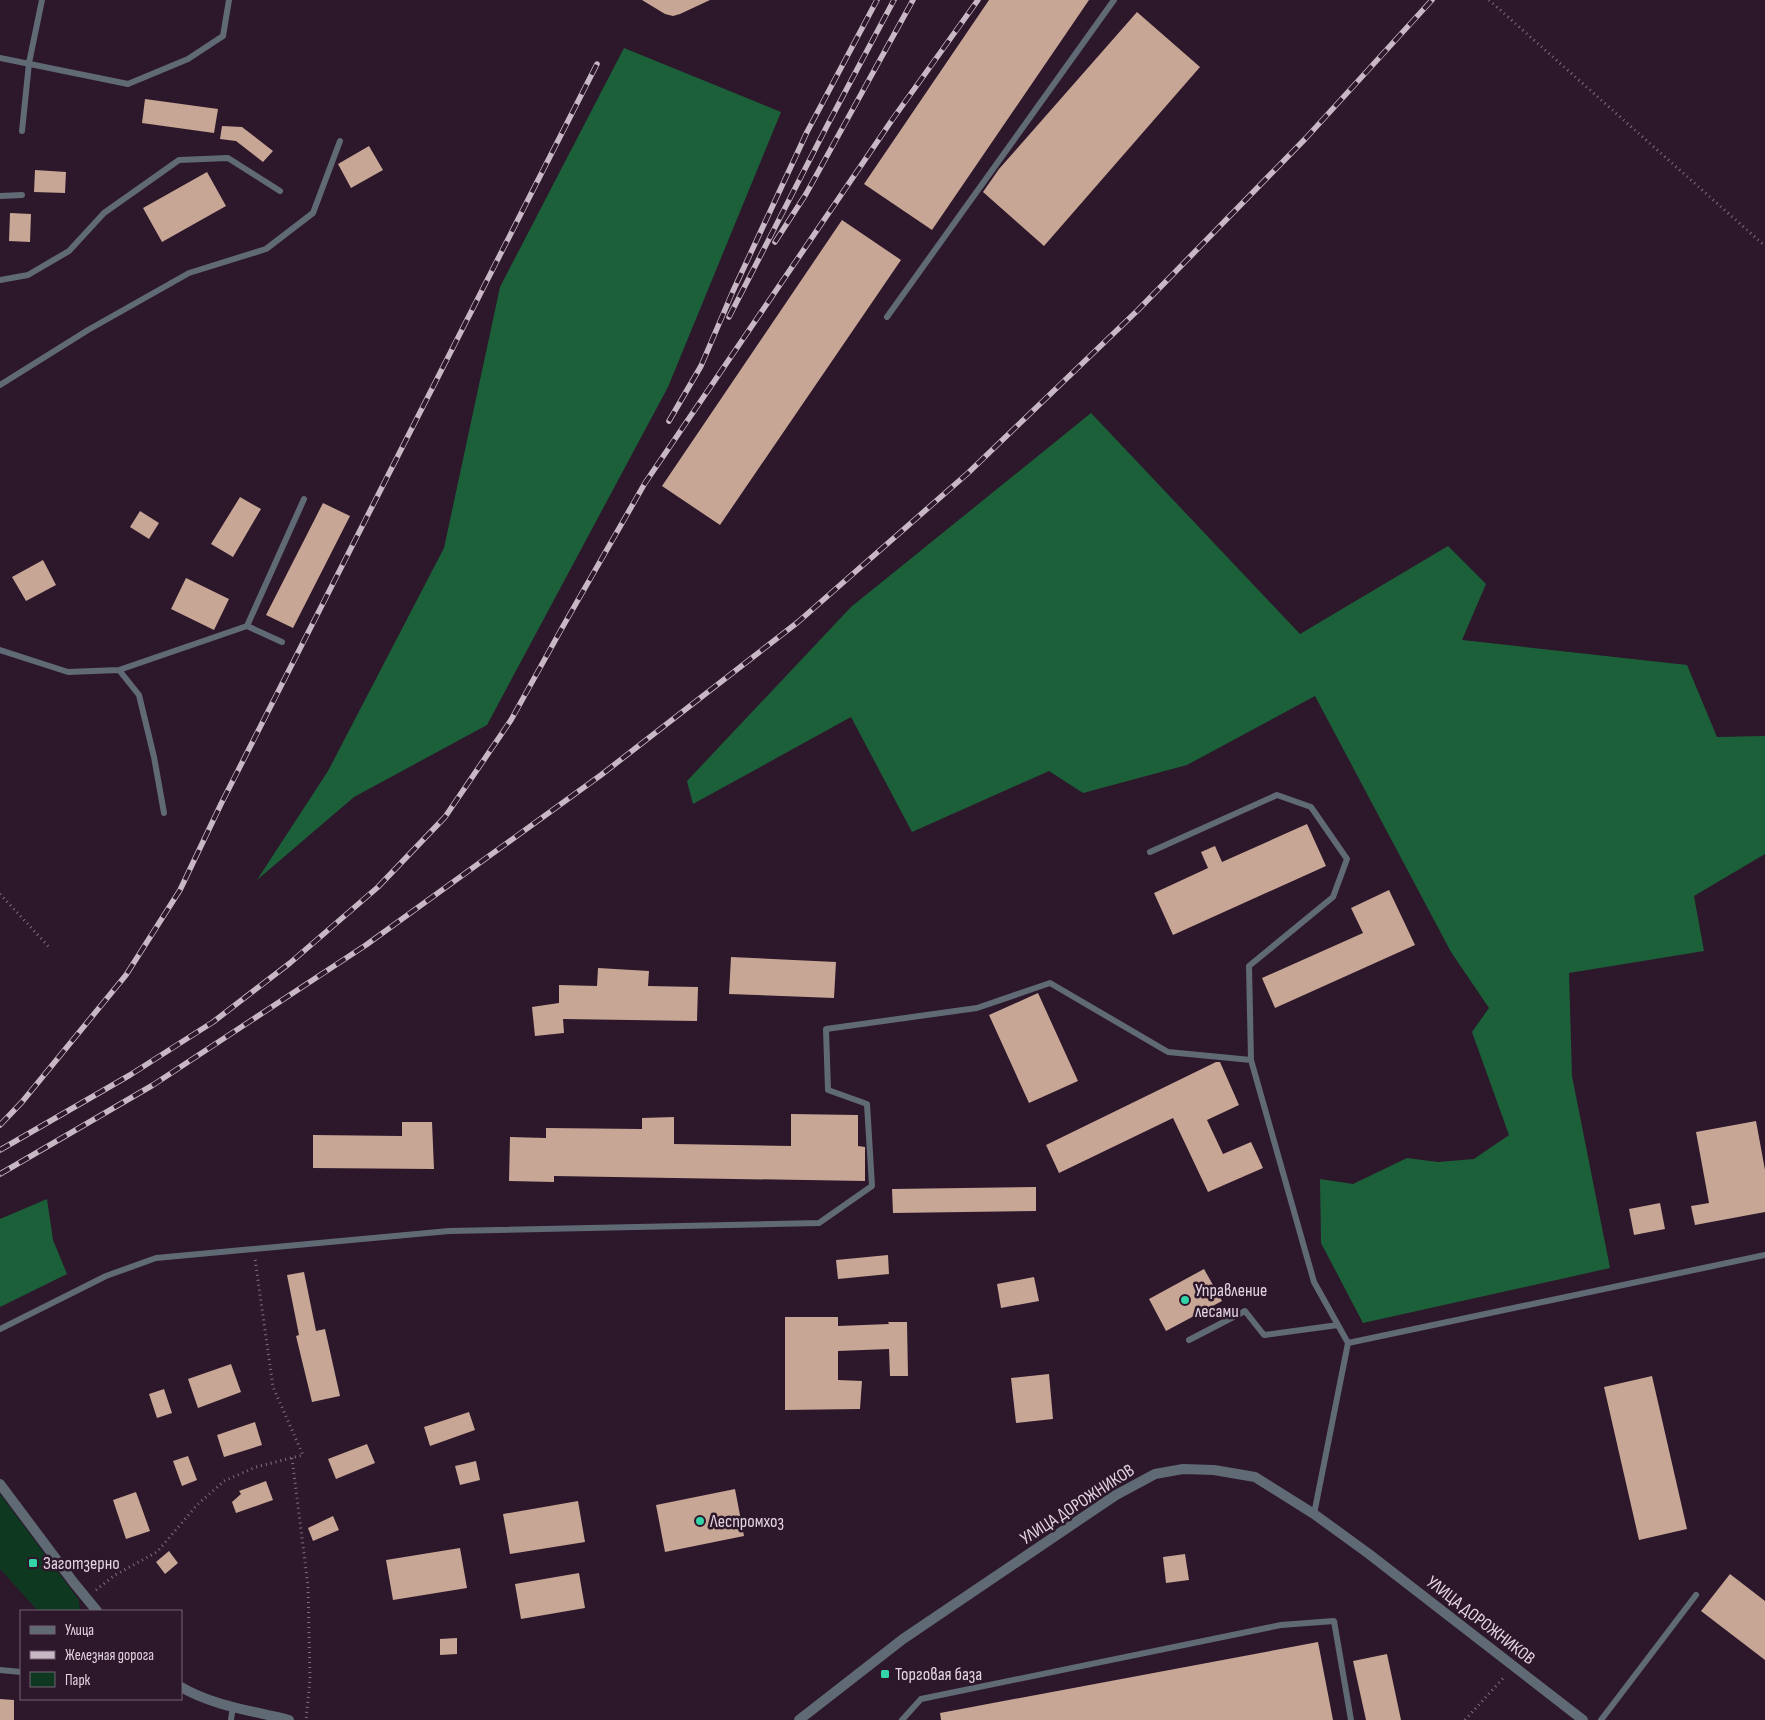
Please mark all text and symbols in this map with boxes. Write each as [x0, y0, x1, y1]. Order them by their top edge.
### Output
place label: Управление лесами [1195, 1280, 1267, 1322]
marker: Управление лесами [1179, 1294, 1191, 1306]
street label: УЛИЦА ДОРОЖНИКОВ [1016, 1460, 1138, 1549]
place label: Леспромхоз [709, 1511, 784, 1532]
marker: Леспромхоз [694, 1515, 706, 1527]
place label: Заготзерно [43, 1553, 120, 1574]
marker: Заготзерно [27, 1557, 39, 1569]
street label: УЛИЦА ДОРОЖНИКОВ [1422, 1572, 1539, 1669]
legend [20, 1610, 182, 1700]
text: Улица [65, 1621, 94, 1640]
text: Железная дорога [65, 1646, 154, 1665]
place label: Торговая база [895, 1664, 982, 1685]
marker: Торговая база [879, 1668, 891, 1680]
text: Парк [65, 1671, 91, 1690]

